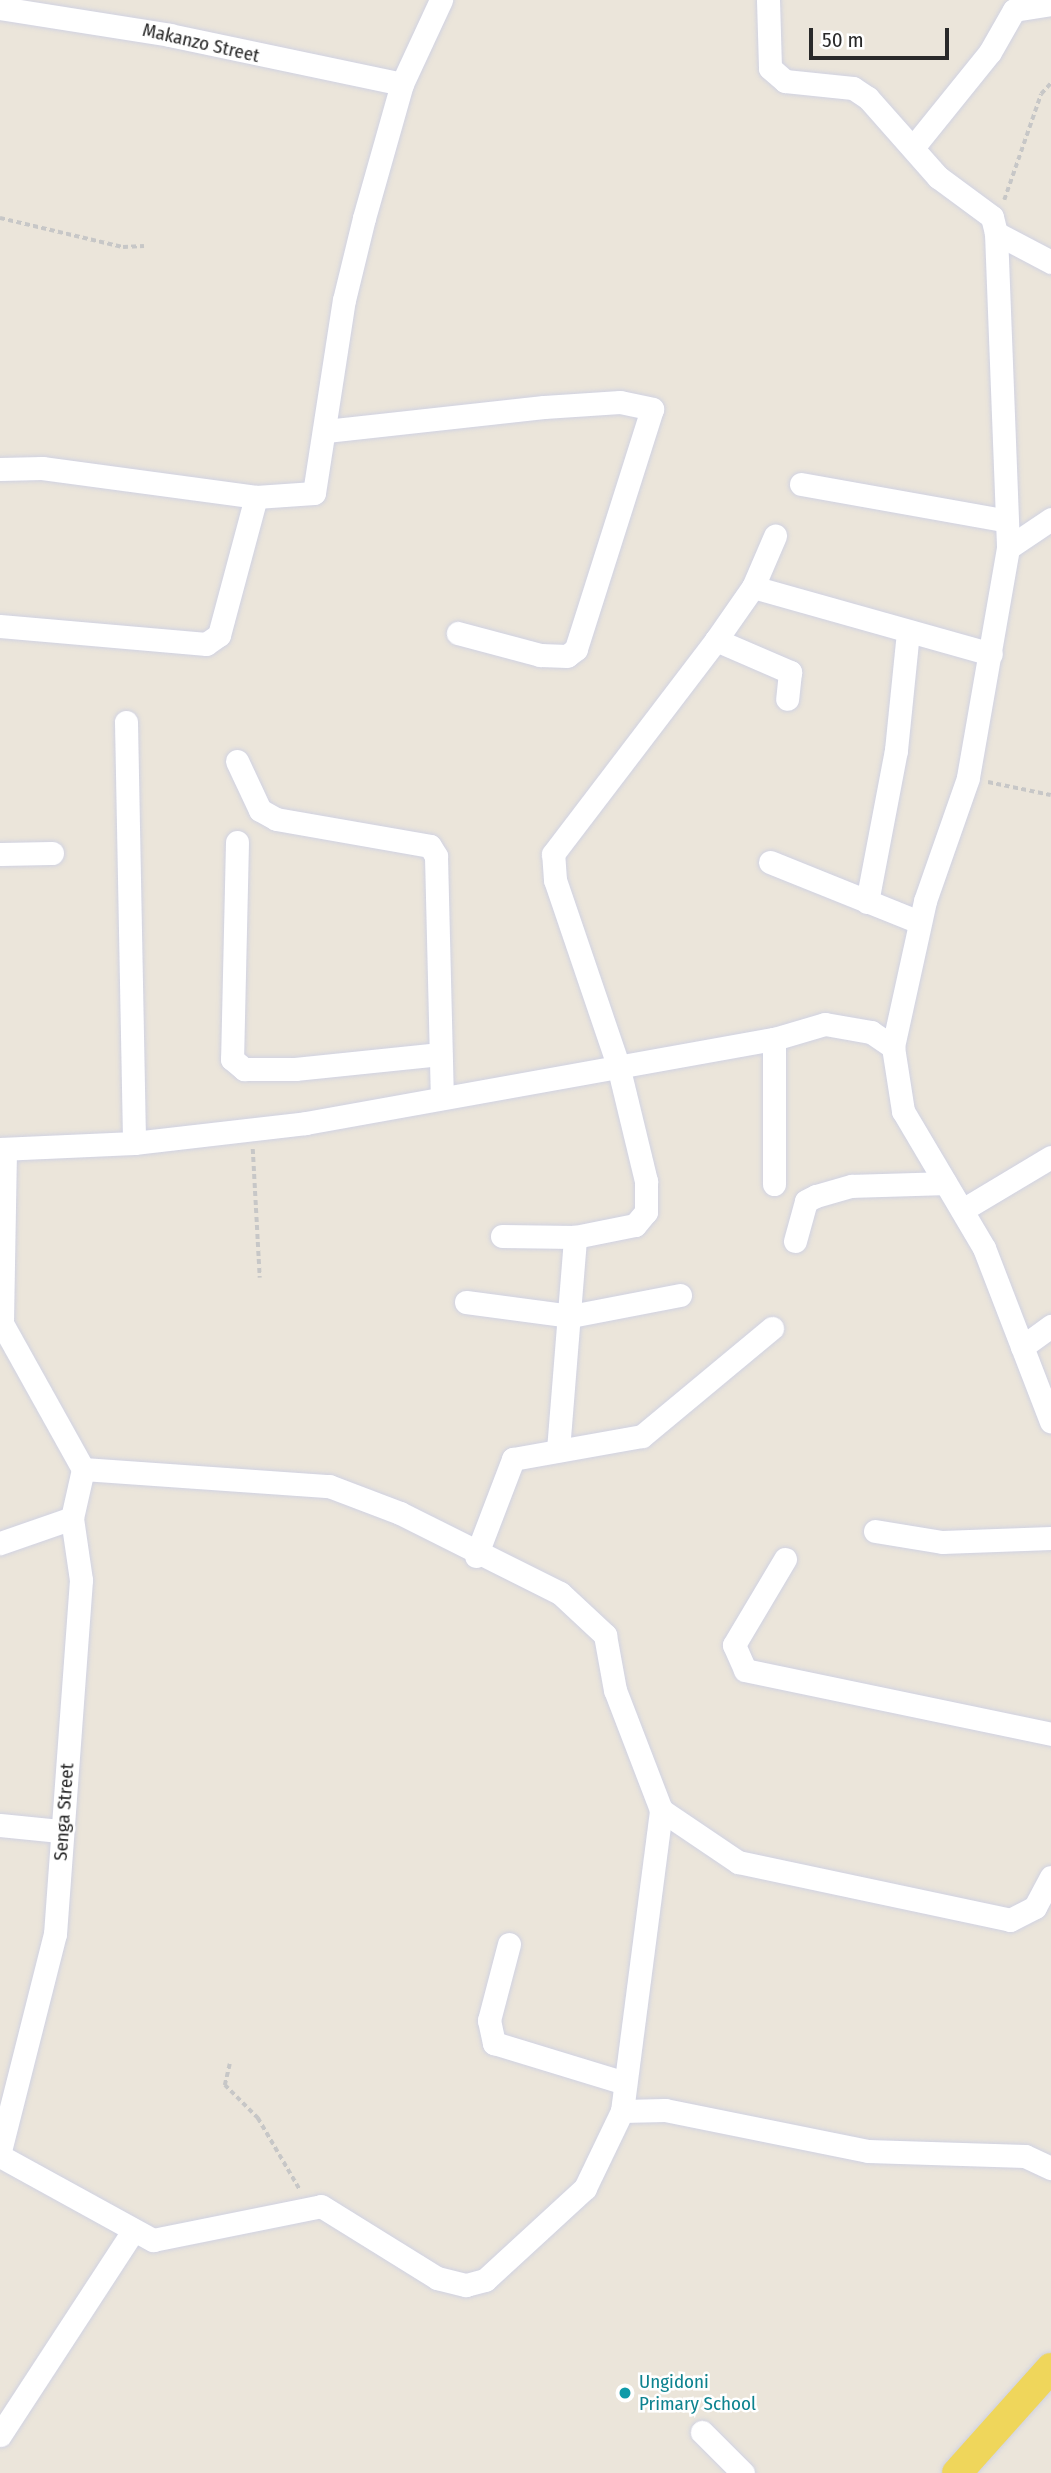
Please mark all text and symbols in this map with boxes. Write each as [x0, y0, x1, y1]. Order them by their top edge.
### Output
scale bar [813, 14, 953, 58]
street label: Makanzo Street [140, 18, 262, 68]
text: 50 m [822, 27, 864, 53]
street label: Senga Street [49, 1762, 79, 1862]
place label: Ungidoni Primary School [639, 2371, 756, 2415]
marker: Ungidoni Primary School [617, 2385, 633, 2401]

